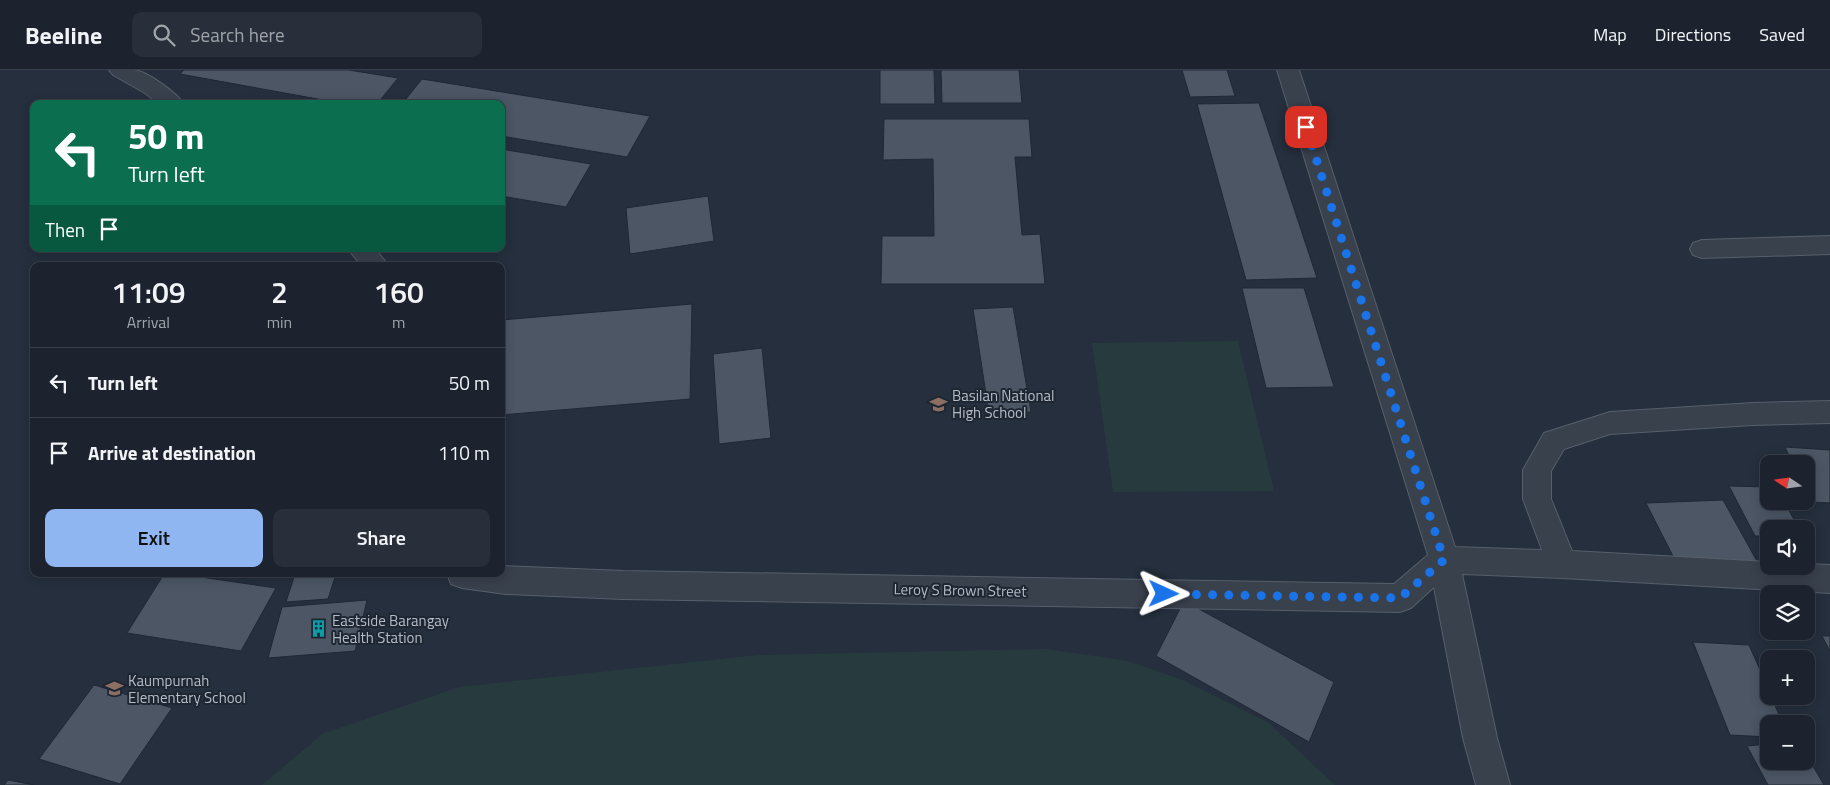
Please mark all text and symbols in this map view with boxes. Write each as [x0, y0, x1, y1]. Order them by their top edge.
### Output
search box [132, 12, 482, 57]
text: Beeline [25, 17, 102, 53]
text: Search here [190, 20, 285, 49]
icon: search [150, 21, 178, 49]
text: Map [1593, 21, 1627, 48]
text: Directions [1655, 21, 1731, 48]
text: Saved [1759, 21, 1805, 48]
pin [1285, 106, 1327, 148]
text: 50 m [128, 109, 204, 163]
icon: arrive [1292, 113, 1320, 141]
icon: left [45, 120, 110, 185]
text: Turn left [128, 157, 205, 191]
text: Then [45, 215, 85, 244]
icon: arrive [95, 215, 123, 243]
text: 11:09 [111, 269, 186, 315]
text: 2 [271, 269, 288, 315]
text: 160 [373, 269, 424, 315]
text: Arrival [127, 310, 170, 334]
text: min [267, 310, 292, 334]
text: m [392, 310, 405, 334]
text: Turn left [88, 368, 158, 397]
text: 50 m [449, 368, 490, 397]
icon: left [45, 369, 73, 397]
place label: Basilan National High School [952, 384, 1055, 424]
school or university icon: Basilan National High School [928, 394, 948, 414]
text: Arrive at destination [88, 438, 256, 467]
text: 110 m [438, 438, 490, 467]
icon: arrive [45, 439, 73, 467]
north arrow [1760, 455, 1815, 510]
map controls [1760, 455, 1815, 770]
button: Exit [45, 509, 263, 567]
button: Share [273, 509, 490, 567]
button: sound [1760, 520, 1815, 575]
position arrow [1137, 567, 1189, 619]
street label: Leroy S Brown Street [893, 577, 1027, 603]
button: layers [1760, 585, 1815, 640]
place label: Eastside Barangay Health Station [332, 609, 449, 649]
building icon: Eastside Barangay Health Station [308, 619, 328, 639]
button: + [1760, 650, 1815, 705]
place label: Kaumpurnah Elementary School [128, 669, 246, 709]
school or university icon: Kaumpurnah Elementary School [104, 679, 124, 699]
button: − [1760, 715, 1815, 770]

